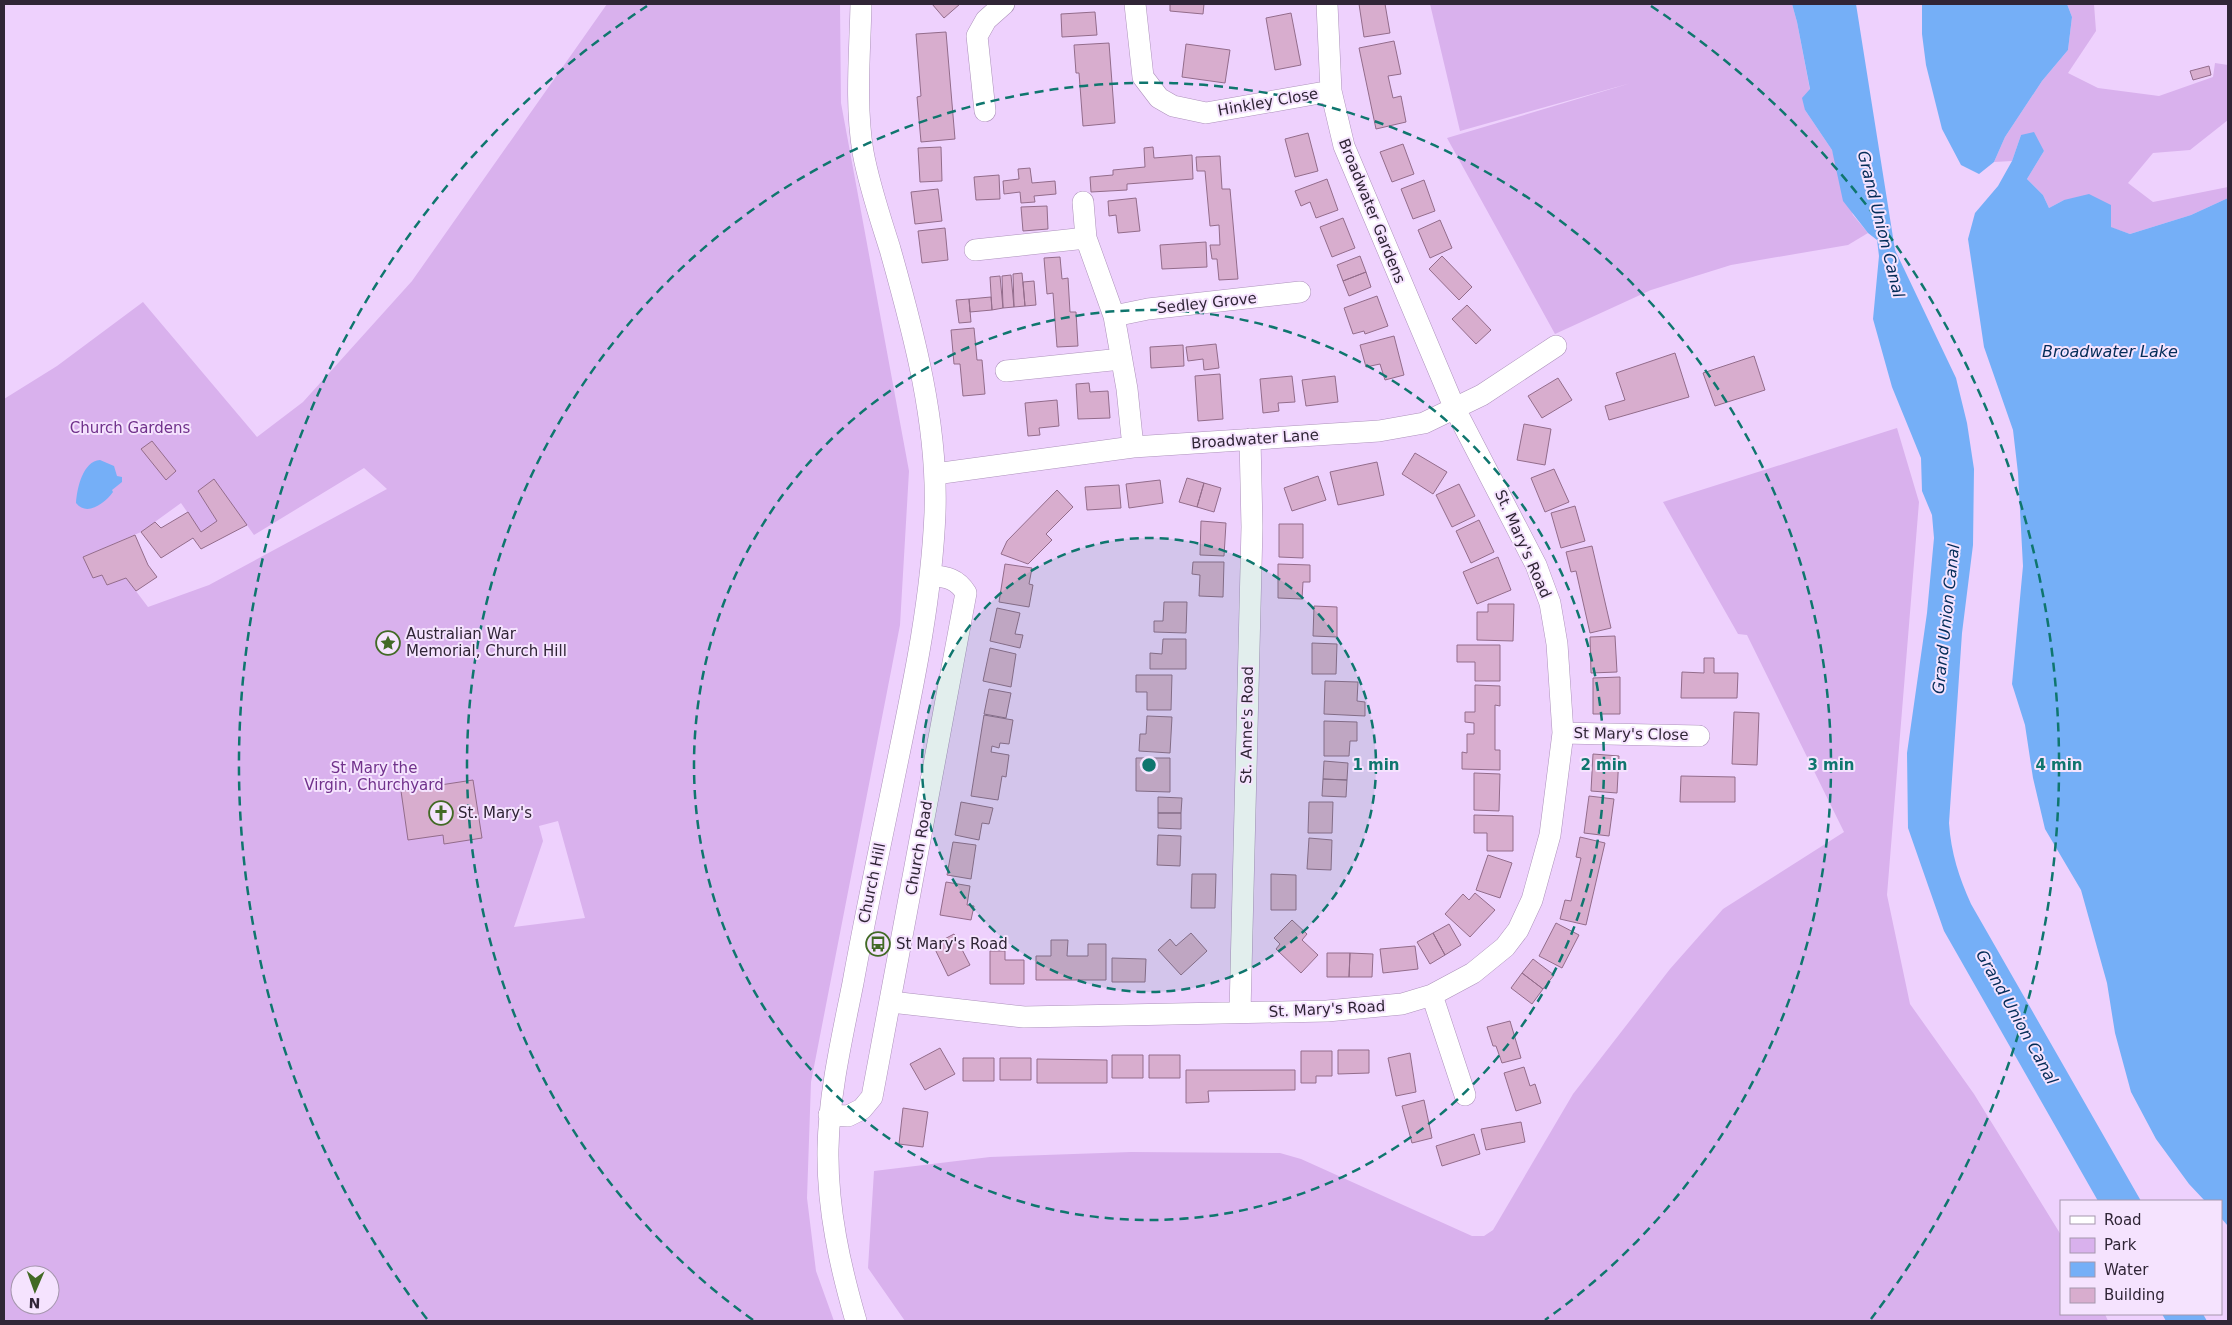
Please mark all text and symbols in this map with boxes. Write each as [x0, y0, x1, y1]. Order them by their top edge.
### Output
street label: Hinkley Close [1216, 84, 1320, 120]
street label: Broadwater Gardens [1335, 136, 1409, 286]
water label: Grand Union Canal [1854, 149, 1909, 300]
street label: Sedley Grove [1156, 289, 1258, 317]
water label: Broadwater Lake [2042, 342, 2178, 361]
park label: Church Gardens [70, 419, 191, 437]
street label: Broadwater Lane [1191, 426, 1319, 452]
street label: St. Mary's Road [1491, 487, 1555, 601]
water label: Grand Union Canal [1929, 542, 1963, 695]
place label: Australian War Memorial, Church Hill [406, 625, 567, 660]
place icon: Australian War Memorial, Church Hill [375, 630, 401, 656]
street label: St. Anne's Road [1237, 666, 1257, 784]
street label: St Mary's Close [1573, 724, 1689, 744]
centre of rings [1140, 756, 1158, 774]
text: 1 min [1352, 756, 1400, 774]
text: 2 min [1580, 756, 1628, 774]
text: 3 min [1807, 756, 1855, 774]
text: 4 min [2035, 756, 2083, 774]
park label: St Mary the Virgin, Churchyard [304, 759, 444, 794]
street label: Church Road [902, 799, 936, 897]
church icon: St. Mary's [428, 800, 454, 826]
place label: St. Mary's [458, 804, 532, 822]
street label: Church Hill [855, 841, 889, 925]
bus stop icon: St Mary's Road [865, 931, 891, 957]
place label: St Mary's Road [896, 935, 1008, 953]
water label: Grand Union Canal [1972, 946, 2062, 1088]
street label: St. Mary's Road [1268, 997, 1386, 1021]
legend [2060, 1200, 2222, 1315]
text: Road [2104, 1211, 2142, 1229]
text: Park [2104, 1236, 2137, 1254]
text: Water [2104, 1261, 2149, 1279]
north arrow [10, 1265, 60, 1315]
text: Building [2104, 1286, 2165, 1304]
text: N [28, 1295, 41, 1311]

